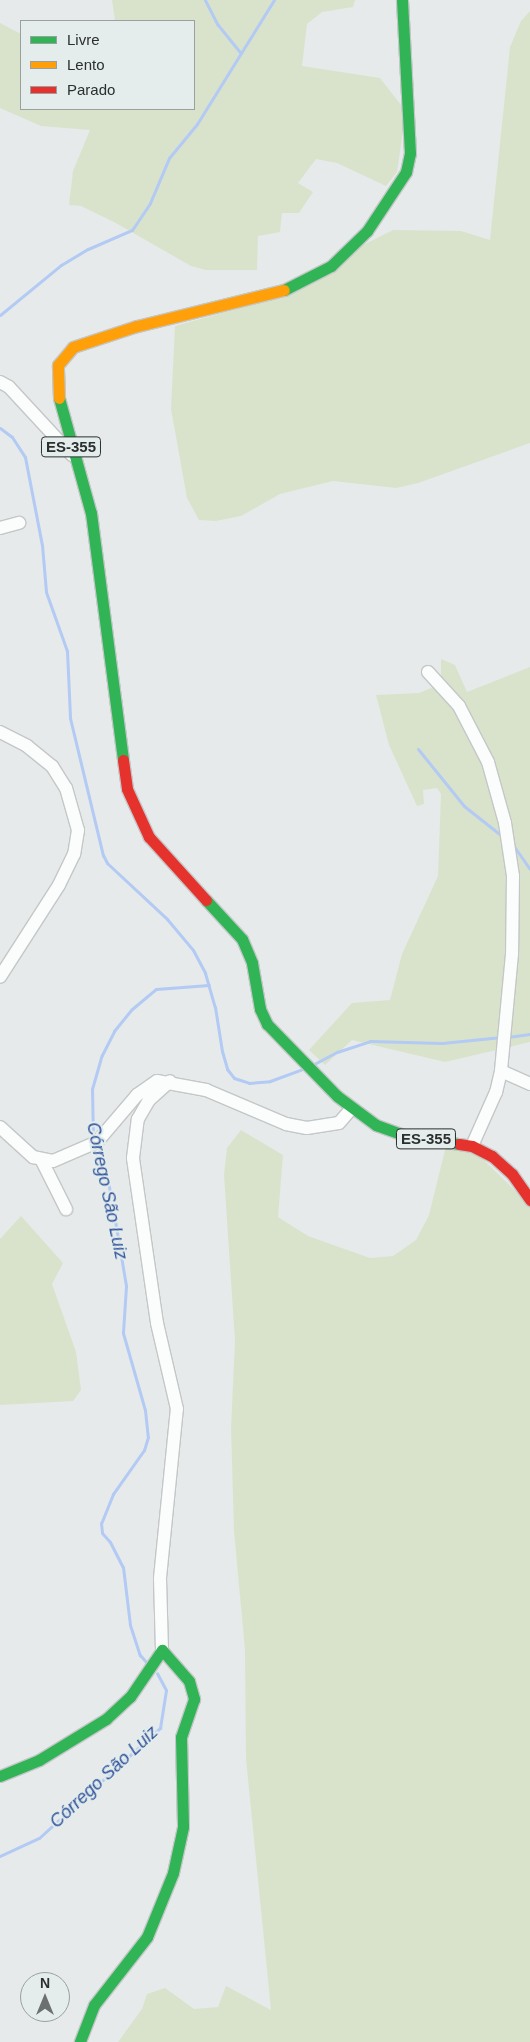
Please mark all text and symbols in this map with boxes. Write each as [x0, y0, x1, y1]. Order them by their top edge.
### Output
legend [20, 20, 195, 110]
text: Livre [67, 31, 100, 48]
text: Lento [67, 56, 105, 73]
text: Parado [67, 81, 115, 98]
road number: ES-355 [40, 434, 102, 460]
water label: Córrego São Luiz [82, 1120, 132, 1262]
road number: ES-355 [395, 1126, 457, 1152]
water label: Córrego São Luiz [45, 1721, 163, 1833]
north arrow [20, 1972, 70, 2022]
text: N [40, 1975, 50, 1991]

